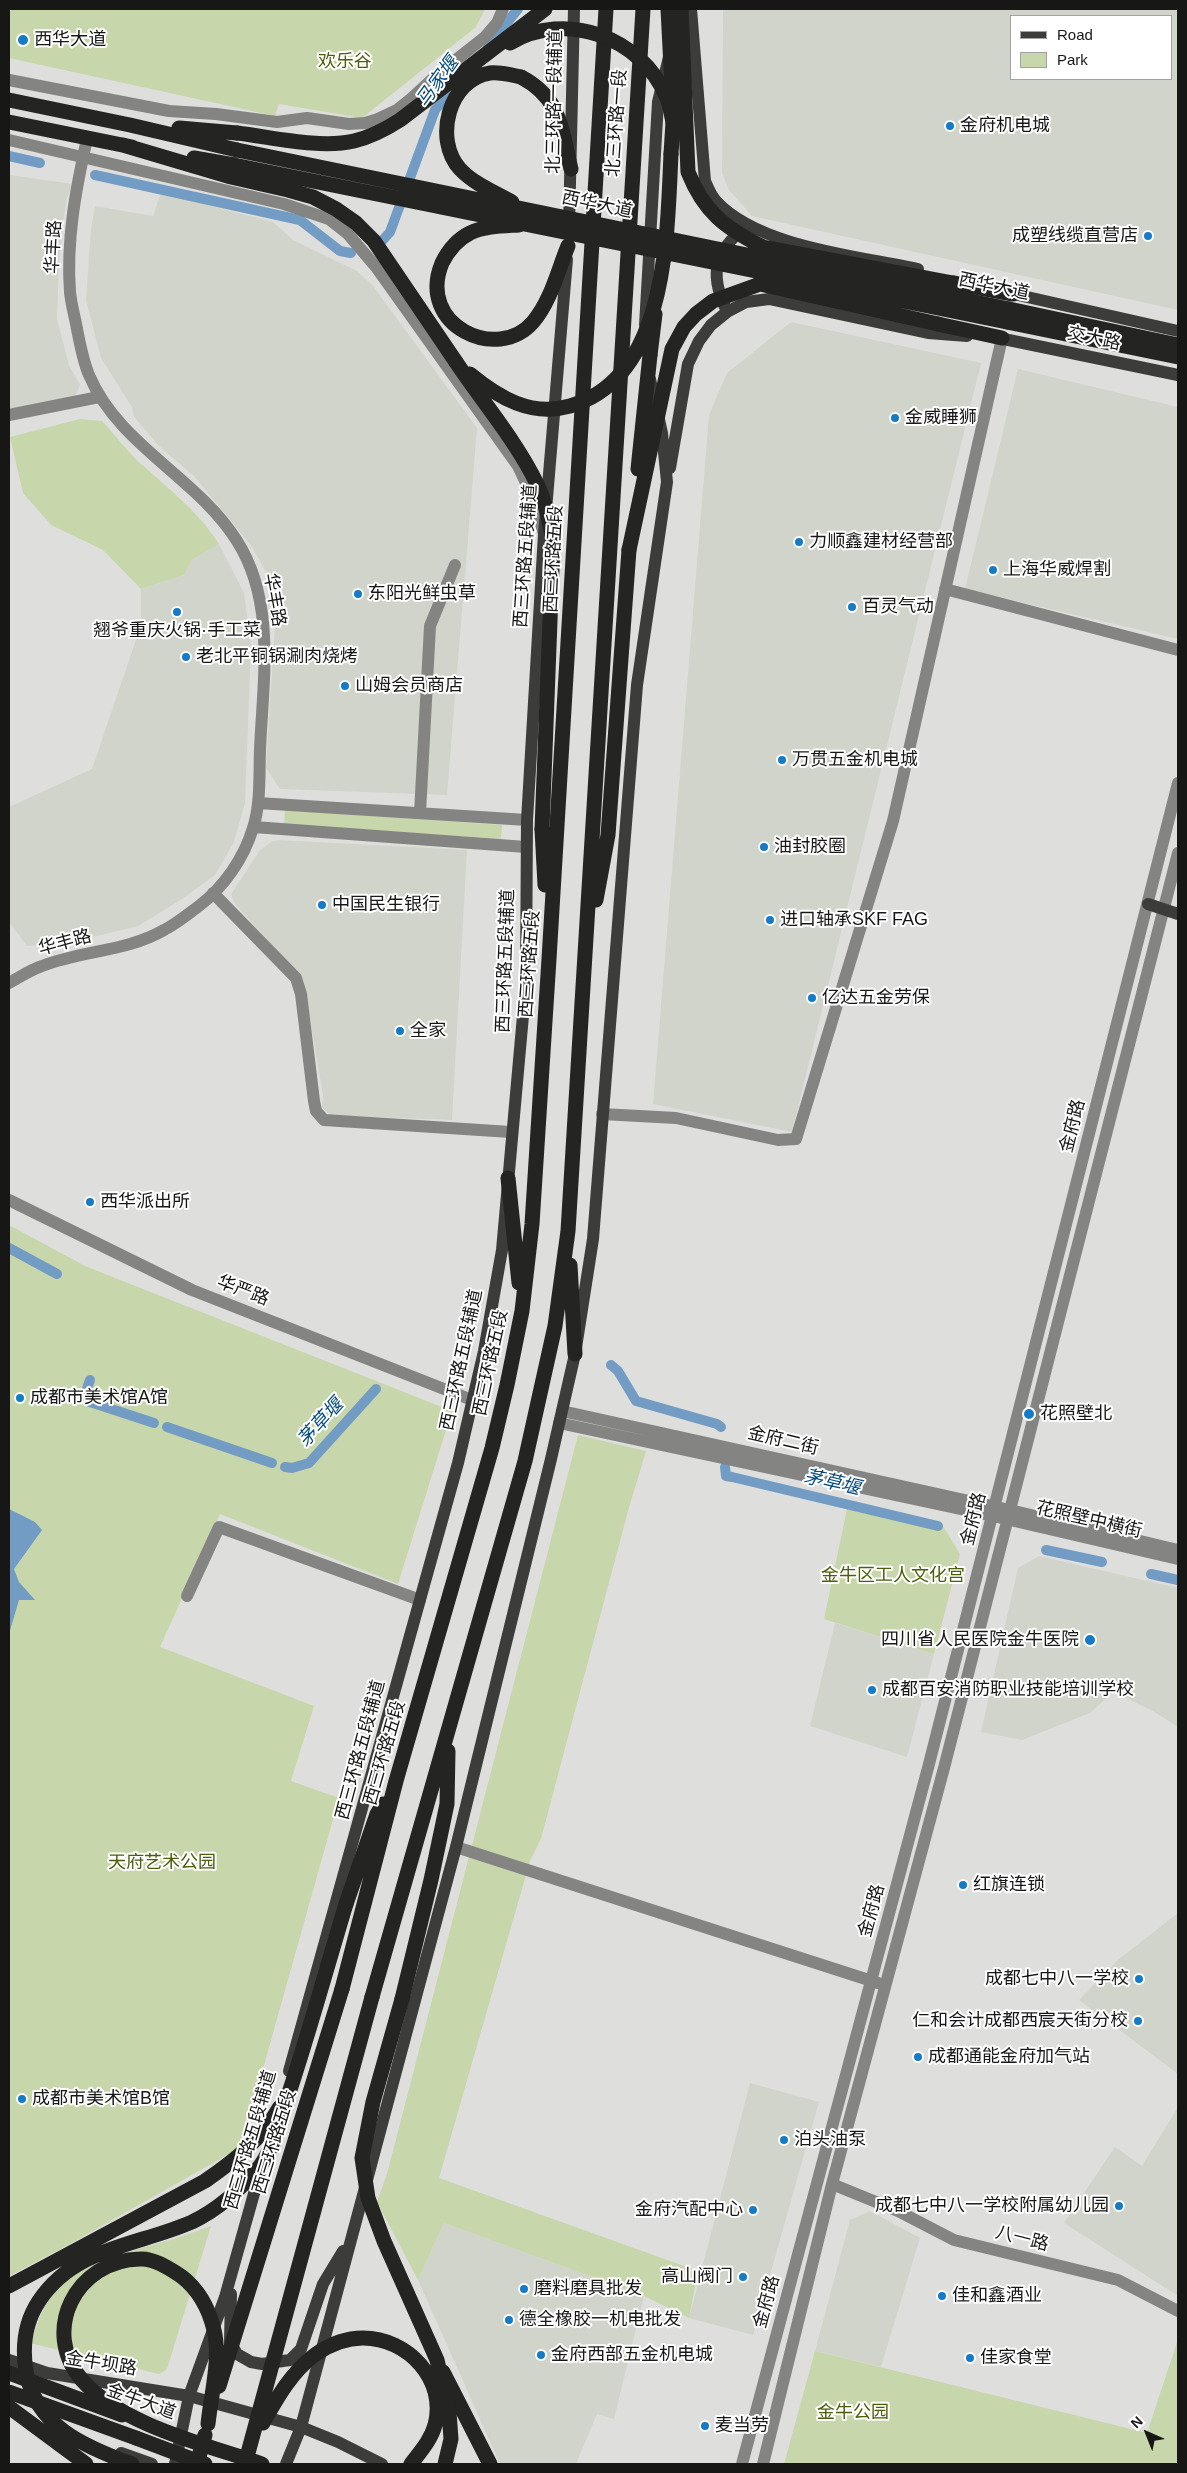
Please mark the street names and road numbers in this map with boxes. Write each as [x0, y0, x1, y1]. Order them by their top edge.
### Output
street label: 北三环路一段辅道 [543, 30, 567, 174]
street label: 北三环路一段 [602, 68, 632, 178]
street label: 西华大道 [560, 187, 634, 223]
street label: 华丰路 [42, 219, 66, 275]
street label: 西华大道 [957, 269, 1031, 305]
street label: 交大路 [1065, 323, 1123, 355]
street label: 西三环路五段辅道 [510, 483, 542, 629]
street label: 西三环路五段 [540, 505, 568, 613]
street label: 华丰路 [259, 572, 289, 628]
street label: 西三环路五段辅道 [493, 889, 519, 1033]
street label: 西三环路五段 [515, 909, 545, 1019]
street label: 华丰路 [36, 926, 94, 960]
street label: 金府路 [1056, 1097, 1090, 1155]
street label: 华严路 [214, 1271, 272, 1311]
street label: 西三环路五段辅道 [436, 1287, 488, 1433]
street label: 西三环路五段 [469, 1308, 513, 1418]
street label: 金府二街 [745, 1422, 821, 1460]
street label: 金府路 [957, 1490, 991, 1548]
street label: 花照壁中横街 [1034, 1497, 1144, 1543]
street label: 西三环路五段辅道 [332, 1678, 390, 1822]
street label: 西三环路五段 [360, 1698, 410, 1808]
street label: 金府路 [855, 1882, 889, 1940]
street label: 西三环路五段辅道 [221, 2068, 281, 2212]
street label: 西三环路五段 [249, 2087, 301, 2197]
street label: 八一路 [993, 2222, 1051, 2256]
street label: 金府路 [750, 2273, 784, 2331]
street label: 金牛坝路 [64, 2348, 138, 2380]
street label: 金牛大道 [103, 2380, 179, 2424]

